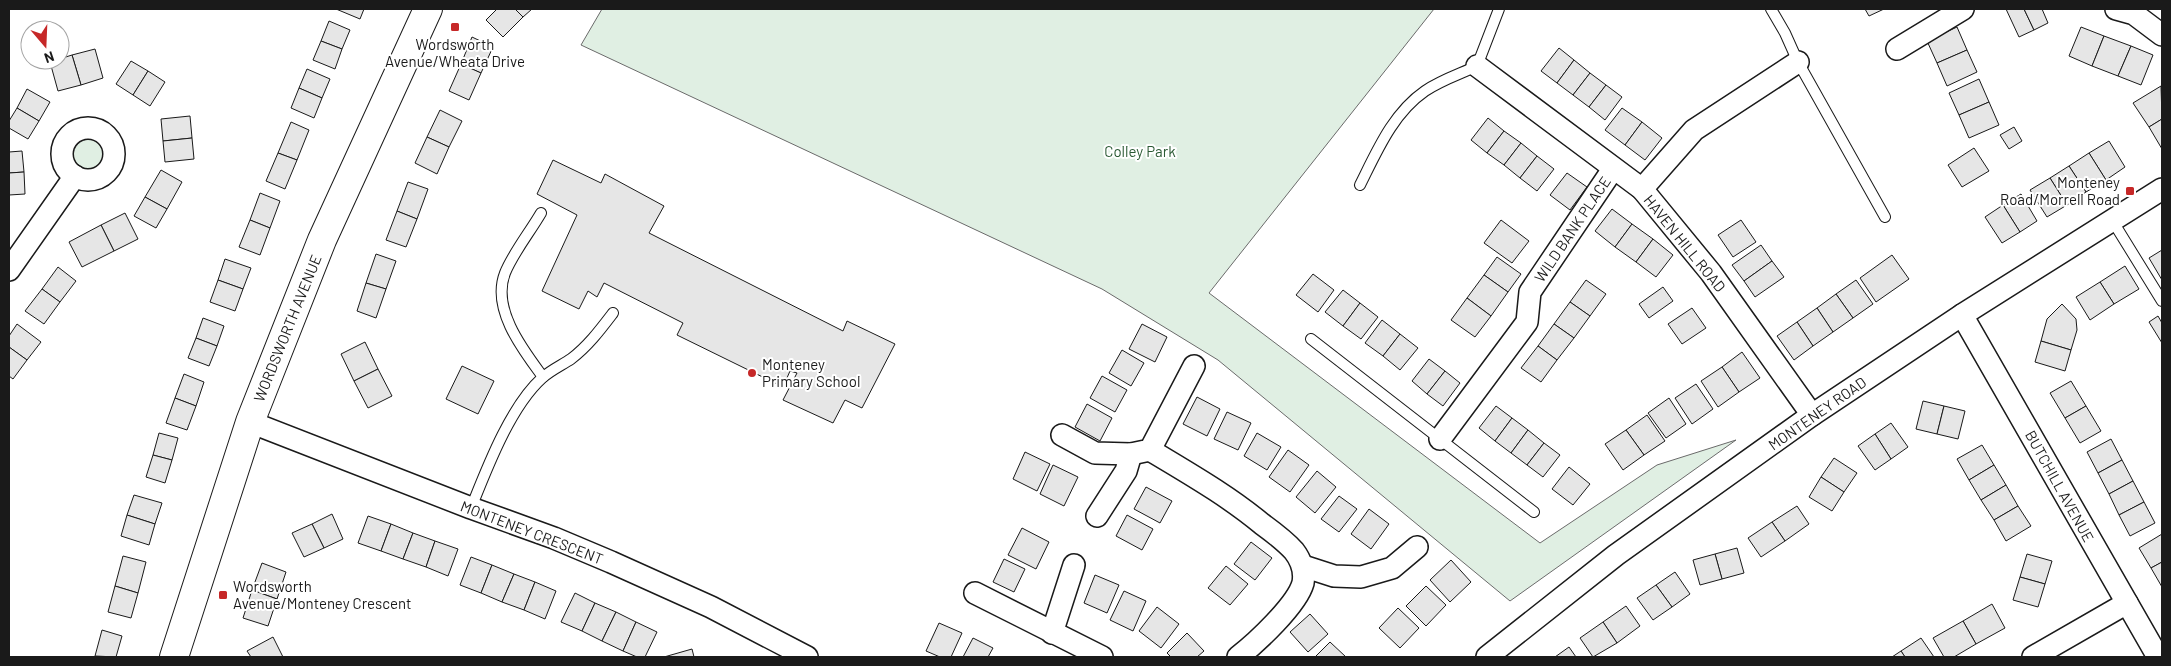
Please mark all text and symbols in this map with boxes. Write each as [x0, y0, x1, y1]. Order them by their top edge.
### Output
north arrow [20, 20, 70, 70]
marker: Wordsworth Avenue/Wheata Drive [449, 21, 461, 33]
place label: Wordsworth Avenue/Wheata Drive [385, 35, 525, 70]
text: N [42, 48, 57, 67]
park label: Colley Park [1104, 142, 1176, 160]
street label: WILD BANK PLACE [1530, 173, 1614, 285]
place label: Monteney Road/Morrell Road [2000, 173, 2120, 208]
marker: Monteney Road/Morrell Road [2124, 185, 2136, 197]
street label: HAVEN HILL ROAD [1640, 191, 1730, 295]
street label: WORDSWORTH AVENUE [249, 252, 325, 404]
place label: Monteney Primary School [762, 355, 860, 390]
marker: Monteney Primary School [746, 367, 758, 379]
street label: MONTENEY ROAD [1765, 373, 1869, 453]
street label: BUTCHILL AVENUE [2022, 427, 2098, 545]
street label: MONTENEY CRESCENT [458, 496, 606, 568]
place label: Wordsworth Avenue/Monteney Crescent [233, 577, 411, 612]
marker: Wordsworth Avenue/Monteney Crescent [217, 589, 229, 601]

